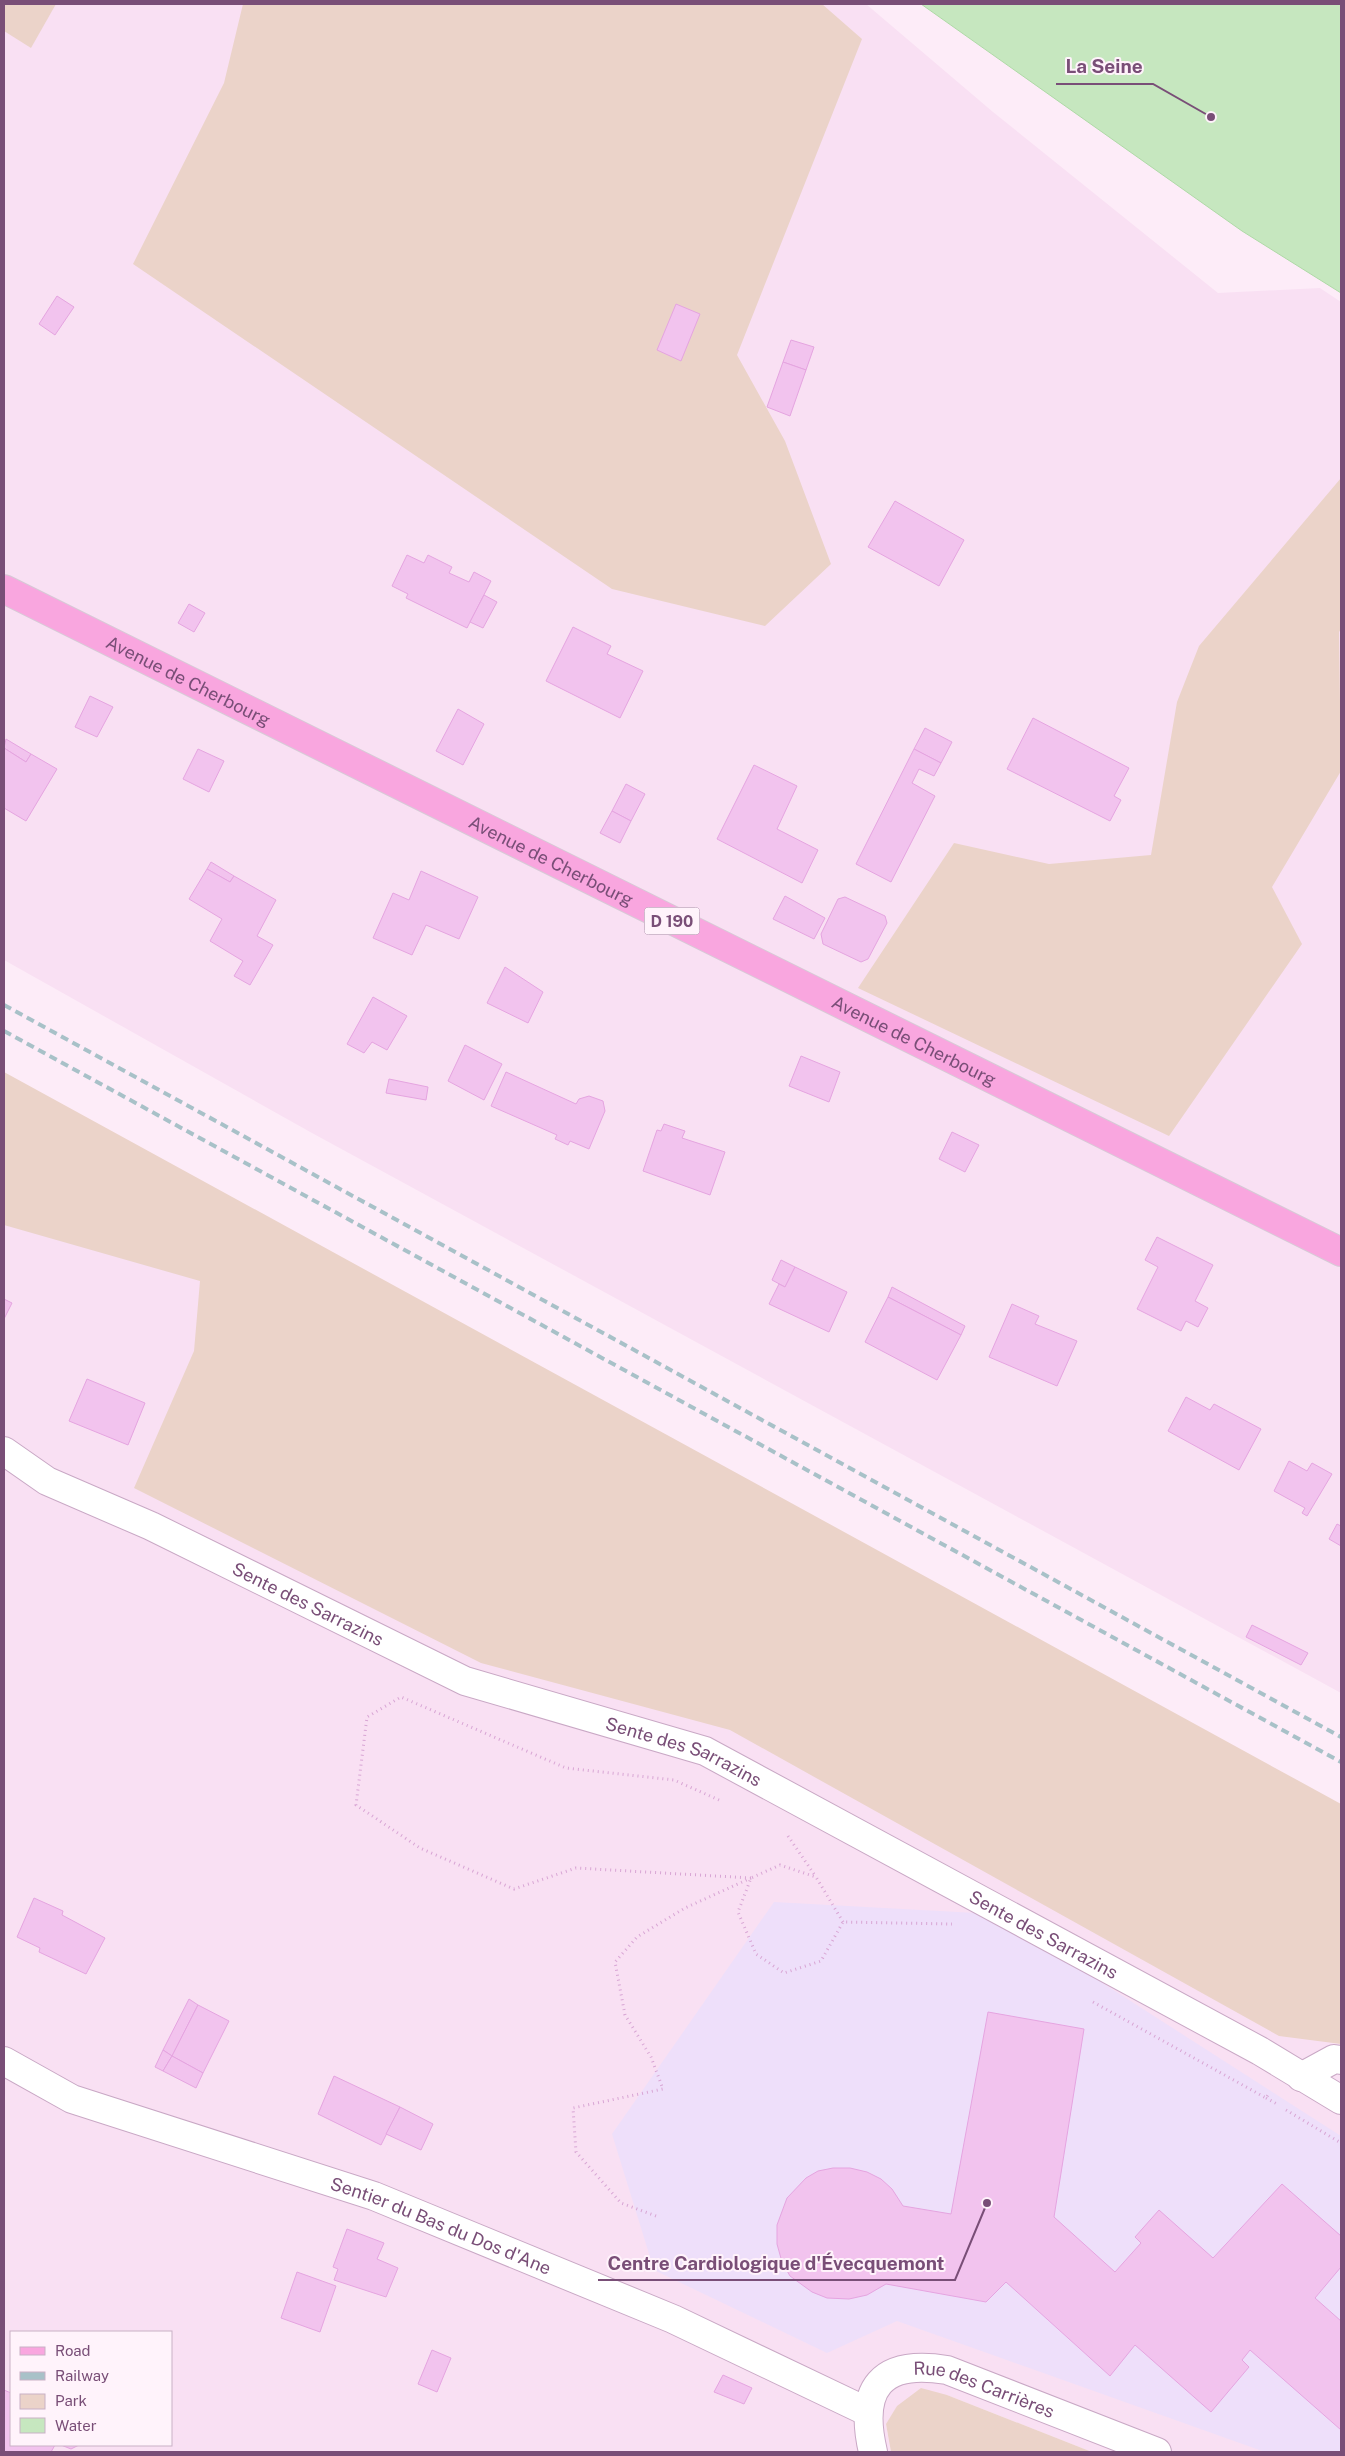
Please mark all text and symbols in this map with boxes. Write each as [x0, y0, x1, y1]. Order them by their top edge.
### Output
callout: La Seine [1056, 50, 1153, 84]
text: La Seine [1065, 55, 1143, 77]
street label: Avenue de Cherbourg [103, 631, 274, 730]
street label: Avenue de Cherbourg [466, 811, 637, 910]
road number: D 190 [644, 908, 700, 934]
street label: Avenue de Cherbourg [829, 991, 1000, 1090]
street label: Sente des Sarrazins [229, 1557, 387, 1650]
street label: Sente des Sarrazins [603, 1712, 765, 1790]
street label: Sente des Sarrazins [966, 1885, 1122, 1983]
street label: Sentier du Bas du Dos d'Ane [328, 2172, 554, 2278]
callout: Centre Cardiologique d'Évecquemont [598, 2246, 955, 2280]
text: Centre Cardiologique d'Évecquemont [607, 2252, 945, 2274]
legend [10, 2331, 172, 2446]
text: Road [55, 2342, 91, 2359]
street label: Rue des Carrières [913, 2357, 1058, 2421]
text: Railway [55, 2367, 109, 2384]
text: Park [55, 2392, 87, 2409]
text: Water [55, 2417, 97, 2434]

